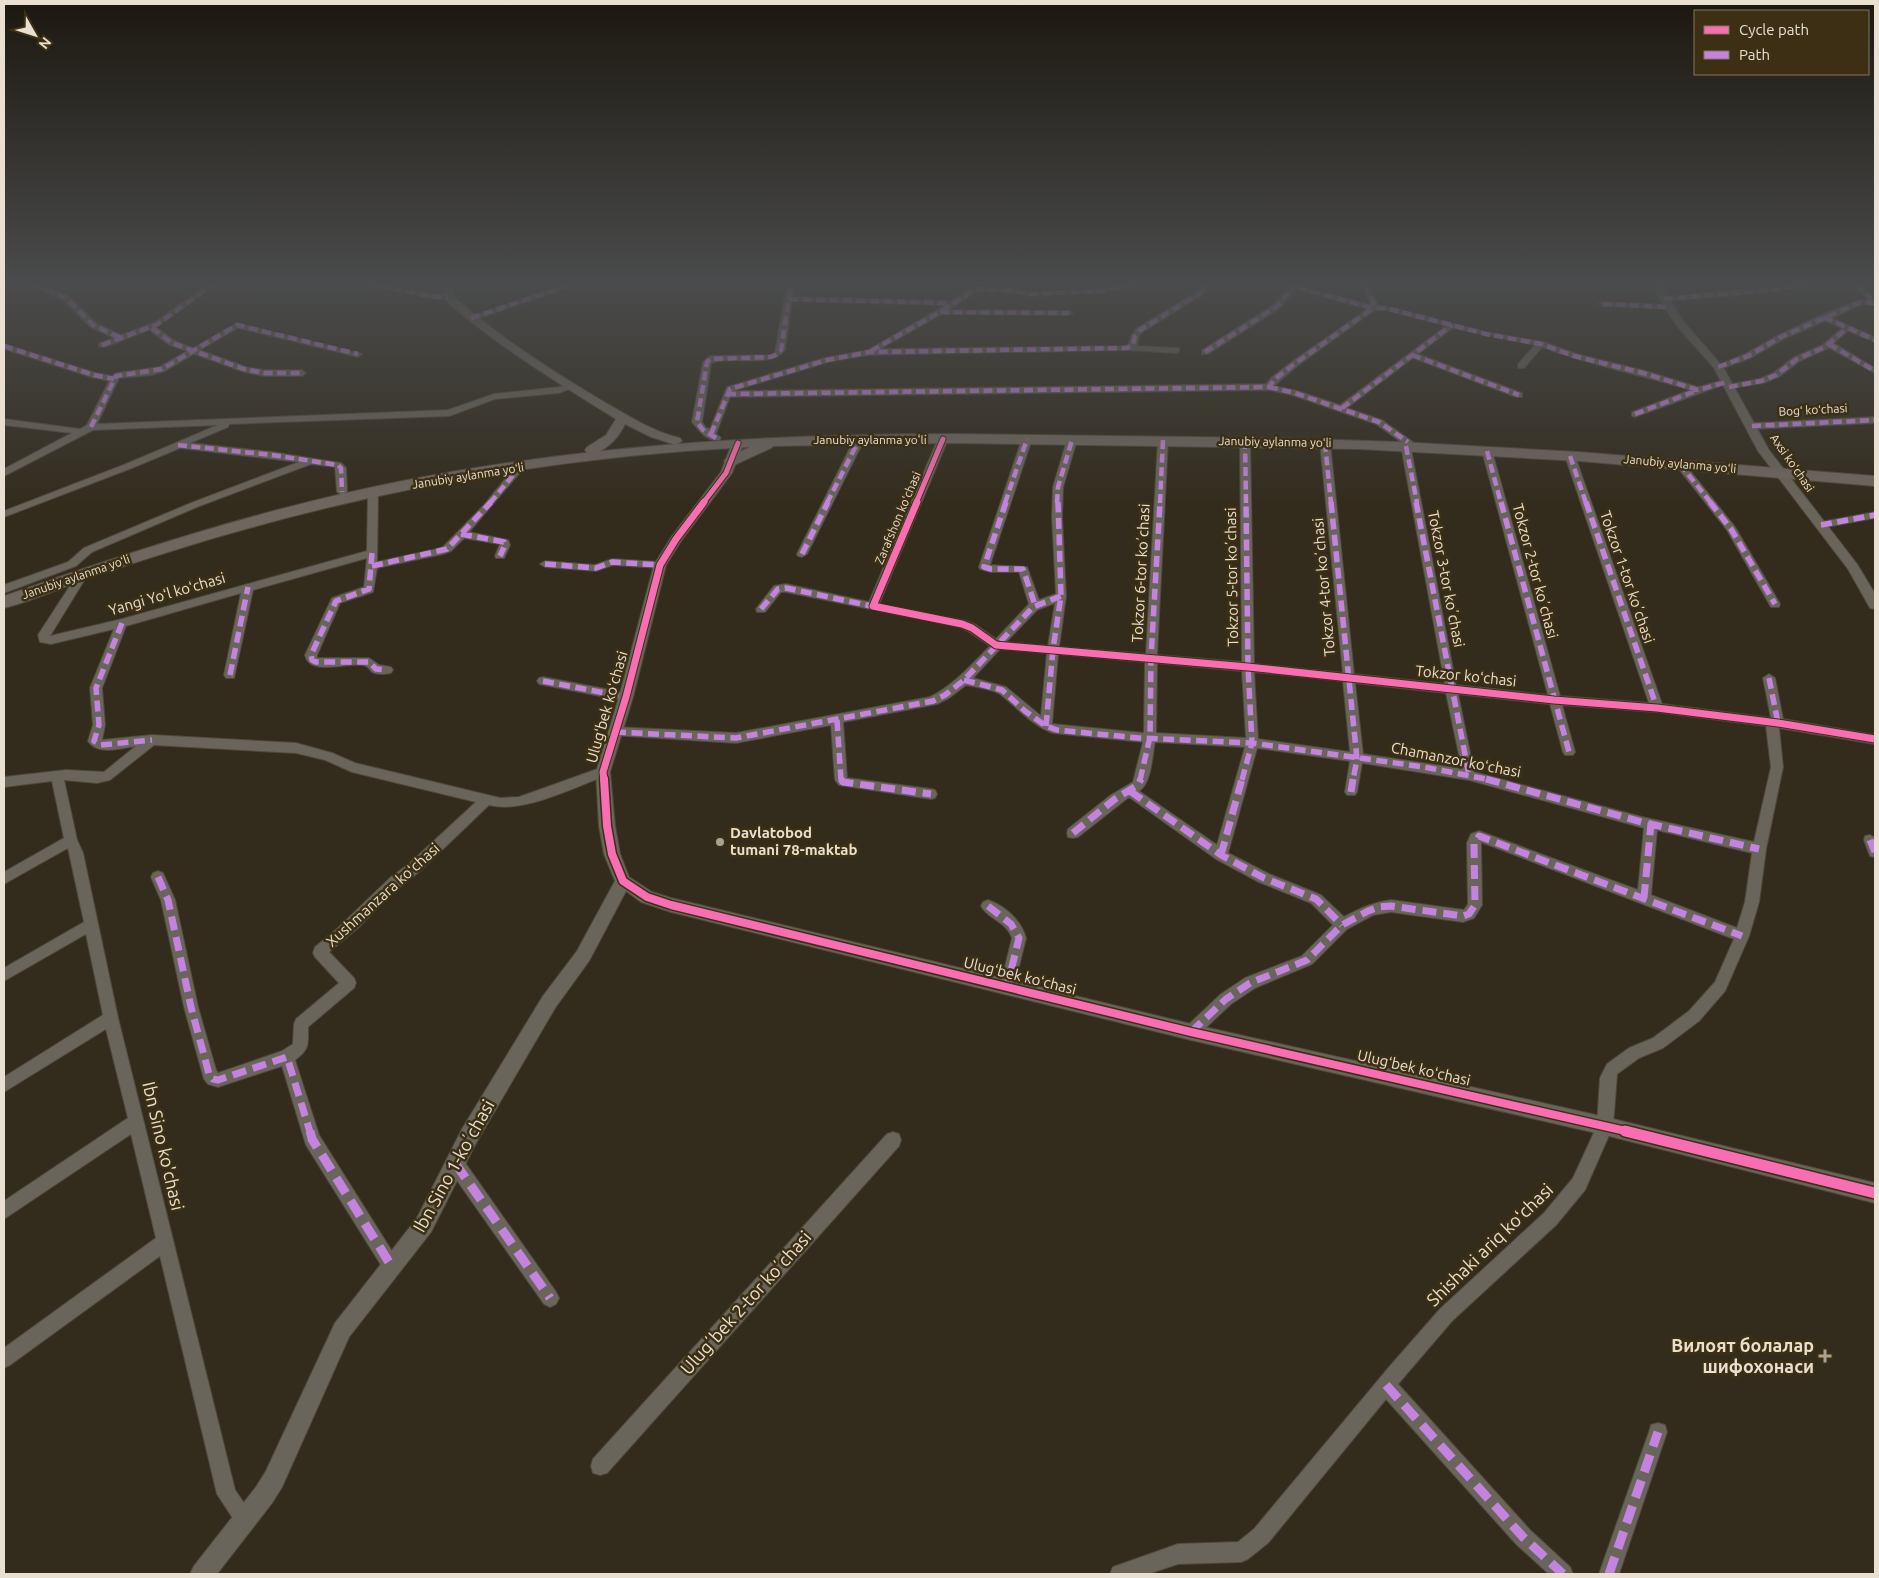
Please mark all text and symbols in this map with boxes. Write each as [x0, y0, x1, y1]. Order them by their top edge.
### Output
north arrow [10, 10, 60, 60]
legend [1694, 10, 1869, 75]
text: Cycle path [1739, 21, 1809, 38]
text: N [36, 34, 55, 52]
text: Path [1739, 46, 1770, 63]
street label: Bogʻ koʻchasi [1778, 401, 1848, 418]
street label: Axsi koʻchasi [1768, 431, 1817, 494]
street label: Janubiy aylanma yoʻli [813, 433, 927, 446]
street label: Janubiy aylanma yoʻli [1218, 434, 1332, 449]
street label: Janubiy aylanma yoʻli [1623, 452, 1737, 475]
street label: Janubiy aylanma yoʻli [411, 460, 525, 491]
street label: Zarafshon koʻchasi [872, 470, 923, 566]
street label: Tokzor 2-tor koʼchasi [1509, 502, 1562, 640]
street label: Tokzor 6-tor koʼchasi [1128, 503, 1153, 643]
street label: Tokzor 5-tor koʼchasi [1222, 507, 1241, 647]
street label: Tokzor 1-tor koʼchasi [1597, 508, 1658, 645]
street label: Tokzor 3-tor koʼchasi [1425, 509, 1468, 649]
street label: Tokzor 4-tor koʼchasi [1309, 517, 1338, 657]
street label: Janubiy aylanma yoʻli [20, 552, 132, 601]
street label: Yangi Yoʻl koʻchasi [107, 569, 227, 618]
street label: Ulugʻbek koʻchasi [582, 649, 631, 765]
street label: Tokzor koʻchasi [1415, 662, 1517, 689]
street label: Chamanzor koʻchasi [1390, 739, 1523, 780]
place label: Davlatobod tumani 78-maktab [730, 824, 857, 858]
marker: Davlatobod tumani 78-maktab [714, 836, 726, 848]
street label: Xushmanzara koʻchasi [323, 839, 443, 950]
street label: Ulugʻbek koʻchasi [962, 953, 1078, 998]
street label: Ulugʻbek koʻchasi [1356, 1046, 1472, 1089]
street label: Ibn Sino ko'chasi [139, 1079, 189, 1212]
street label: Ibn Sino 1-koʼchasi [408, 1096, 498, 1235]
street label: Shishaki ariq koʻchasi [1422, 1179, 1556, 1310]
street label: Ulugʼbek 2-tor koʼchasi [676, 1227, 815, 1378]
place label: Вилоят болалар шифохонаси [1671, 1335, 1814, 1376]
marker: Вилоят болалар шифохонаси [1818, 1349, 1832, 1363]

